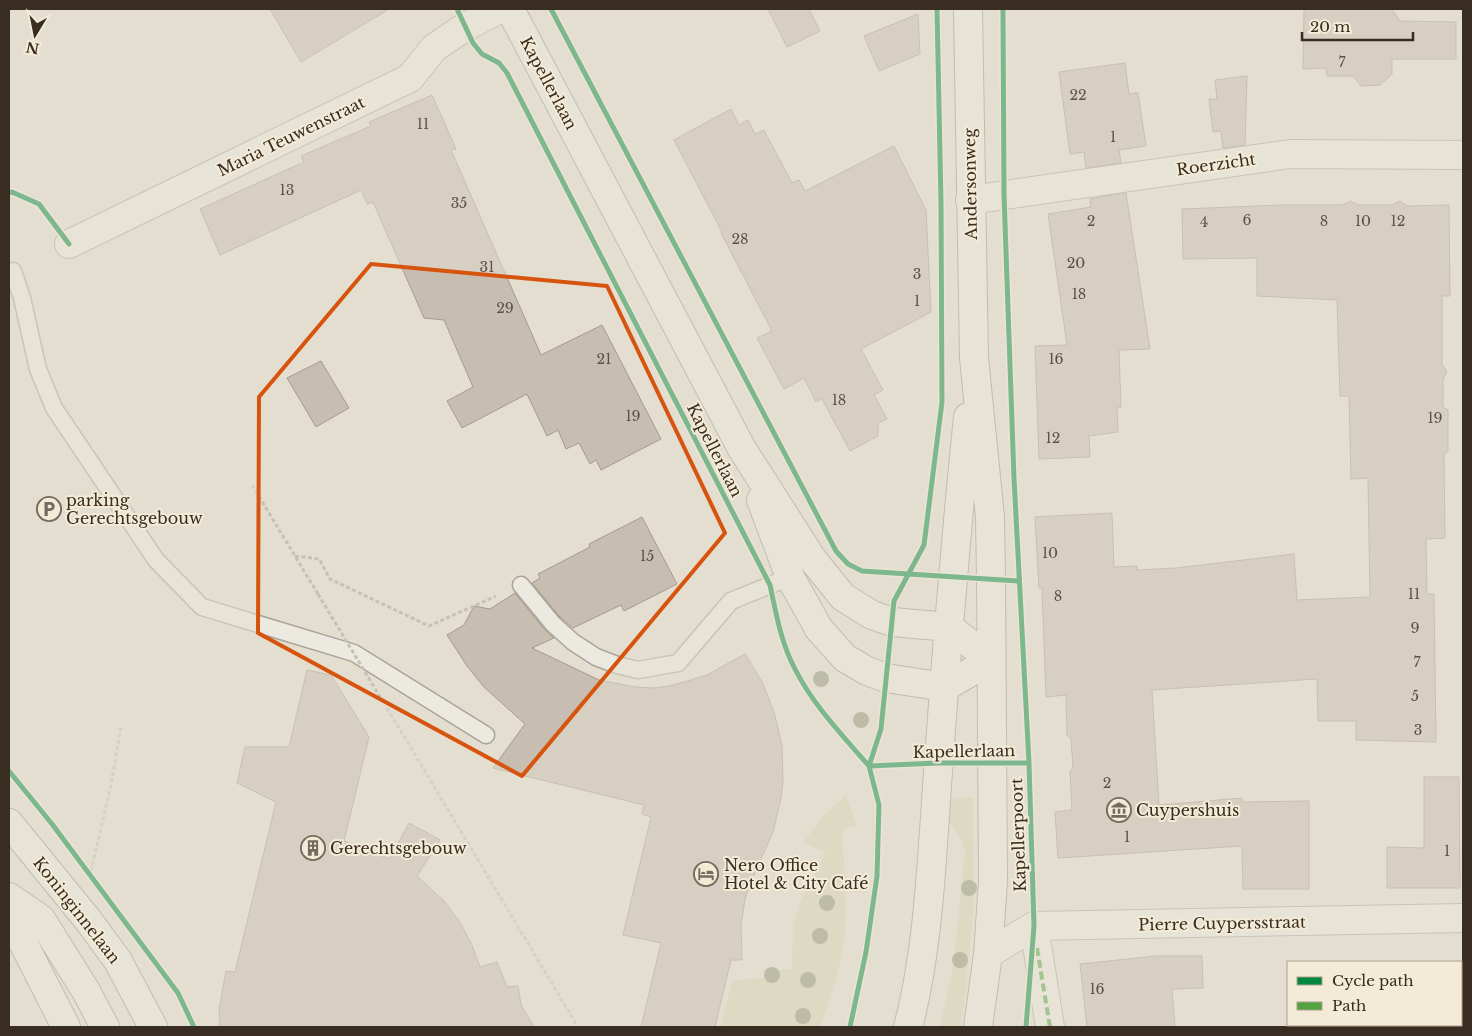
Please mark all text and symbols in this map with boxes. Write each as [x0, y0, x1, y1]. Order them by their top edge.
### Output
north arrow [10, 10, 60, 60]
scale bar [1302, 10, 1413, 42]
text: 20 m [1310, 17, 1350, 36]
street label: Kapellerlaan [516, 33, 582, 133]
text: N [25, 38, 41, 58]
house number: 7 [1338, 53, 1346, 71]
house number: 22 [1069, 86, 1087, 104]
street label: Maria Teuwenstraat [214, 92, 368, 180]
house number: 11 [417, 115, 429, 133]
street label: Andersonweg [959, 128, 981, 241]
house number: 1 [1110, 128, 1116, 146]
street label: Roerzicht [1175, 149, 1257, 179]
house number: 13 [280, 181, 294, 199]
house number: 35 [451, 194, 467, 212]
house number: 6 [1242, 211, 1252, 229]
house number: 2 [1087, 212, 1095, 230]
house number: 8 [1320, 212, 1328, 230]
house number: 10 [1355, 212, 1371, 230]
house number: 12 [1391, 212, 1405, 230]
house number: 4 [1200, 213, 1208, 231]
house number: 28 [731, 230, 749, 248]
house number: 20 [1067, 254, 1085, 272]
house number: 31 [480, 258, 494, 276]
house number: 3 [913, 265, 921, 283]
house number: 18 [1072, 285, 1086, 303]
house number: 1 [914, 292, 920, 310]
house number: 29 [496, 299, 514, 317]
house number: 21 [597, 350, 611, 368]
house number: 16 [1048, 350, 1064, 368]
house number: 18 [832, 391, 846, 409]
street label: Kapellerlaan [683, 400, 747, 500]
house number: 19 [625, 407, 641, 425]
house number: 19 [1427, 409, 1443, 427]
house number: 12 [1046, 429, 1060, 447]
place label: parking Gerechtsgebouw [66, 490, 203, 528]
parking icon: parking Gerechtsgebouw [36, 496, 62, 522]
house number: 10 [1042, 544, 1058, 562]
house number: 15 [640, 547, 654, 565]
house number: 11 [1408, 585, 1420, 603]
house number: 8 [1054, 587, 1062, 605]
house number: 9 [1410, 619, 1420, 637]
house number: 7 [1413, 653, 1421, 671]
house number: 5 [1411, 687, 1419, 705]
house number: 3 [1414, 721, 1422, 739]
street label: Kapellerlaan [913, 740, 1015, 762]
house number: 2 [1103, 774, 1111, 792]
street label: Kapellerpoort [1006, 778, 1030, 892]
museum icon: Cuypershuis [1106, 797, 1132, 823]
place label: Cuypershuis [1136, 800, 1239, 820]
house number: 1 [1124, 828, 1130, 846]
building icon: Gerechtsgebouw [300, 835, 326, 861]
place label: Gerechtsgebouw [330, 838, 467, 858]
house number: 1 [1444, 842, 1450, 860]
street label: Koninginnelaan [29, 853, 125, 967]
place label: Nero Office Hotel & City Café [724, 855, 868, 893]
hotel icon: Nero Office Hotel & City Café [693, 861, 719, 887]
street label: Pierre Cuypersstraat [1138, 912, 1306, 934]
legend [1287, 961, 1462, 1026]
text: Cycle path [1332, 971, 1414, 990]
house number: 16 [1089, 980, 1105, 998]
text: Path [1332, 996, 1366, 1015]

